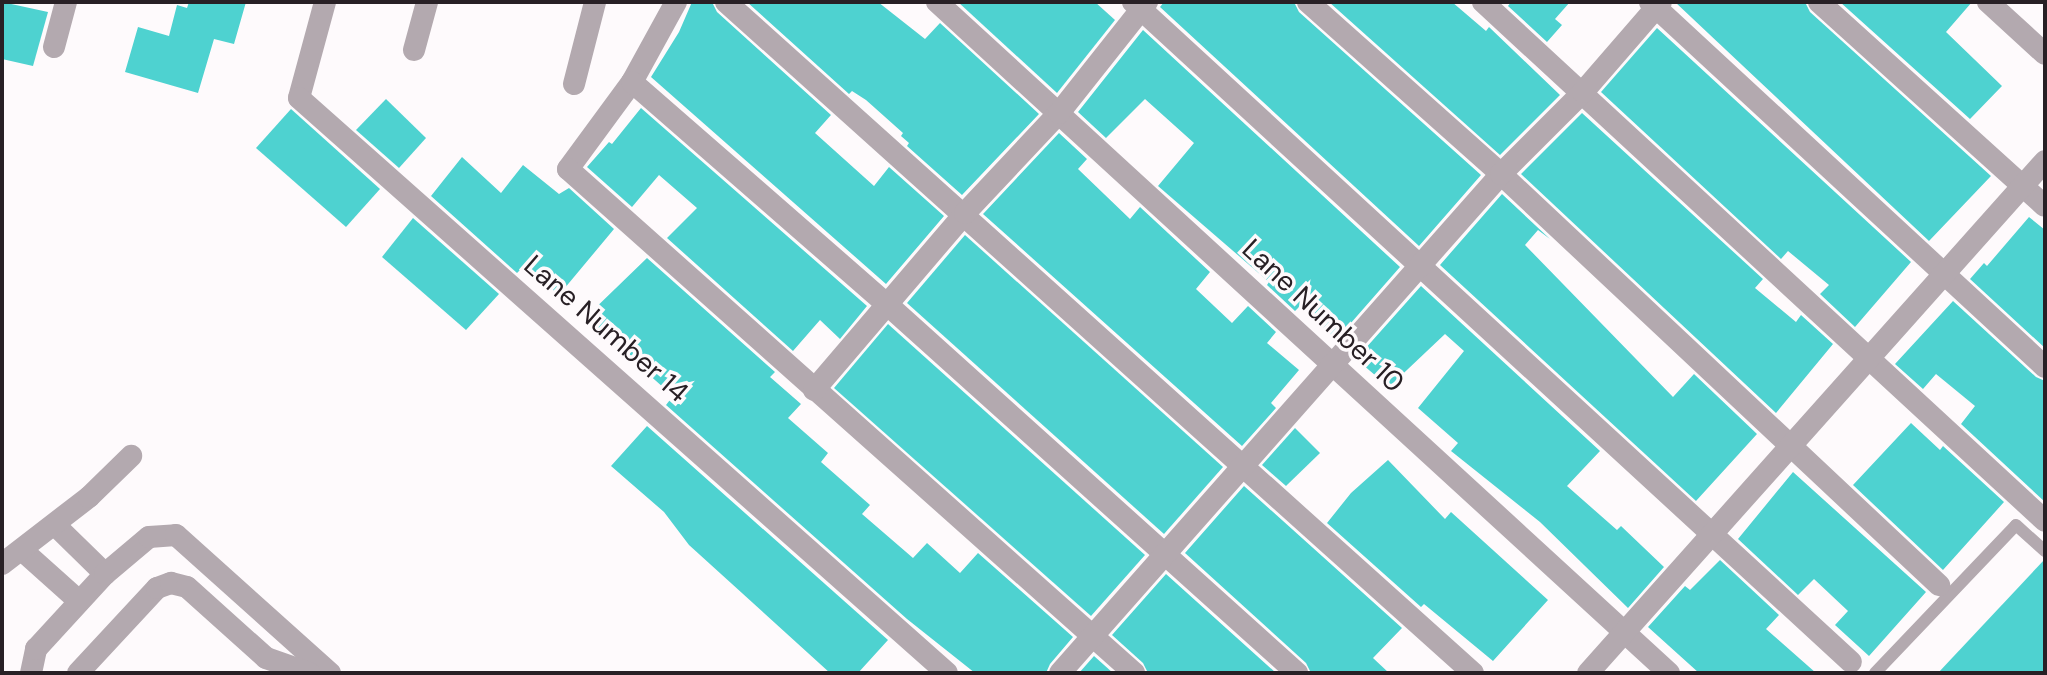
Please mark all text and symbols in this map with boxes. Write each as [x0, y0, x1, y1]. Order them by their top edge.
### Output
street label: Lane Number 10 [1235, 232, 1411, 400]
street label: Lane Number 14 [517, 249, 695, 409]

